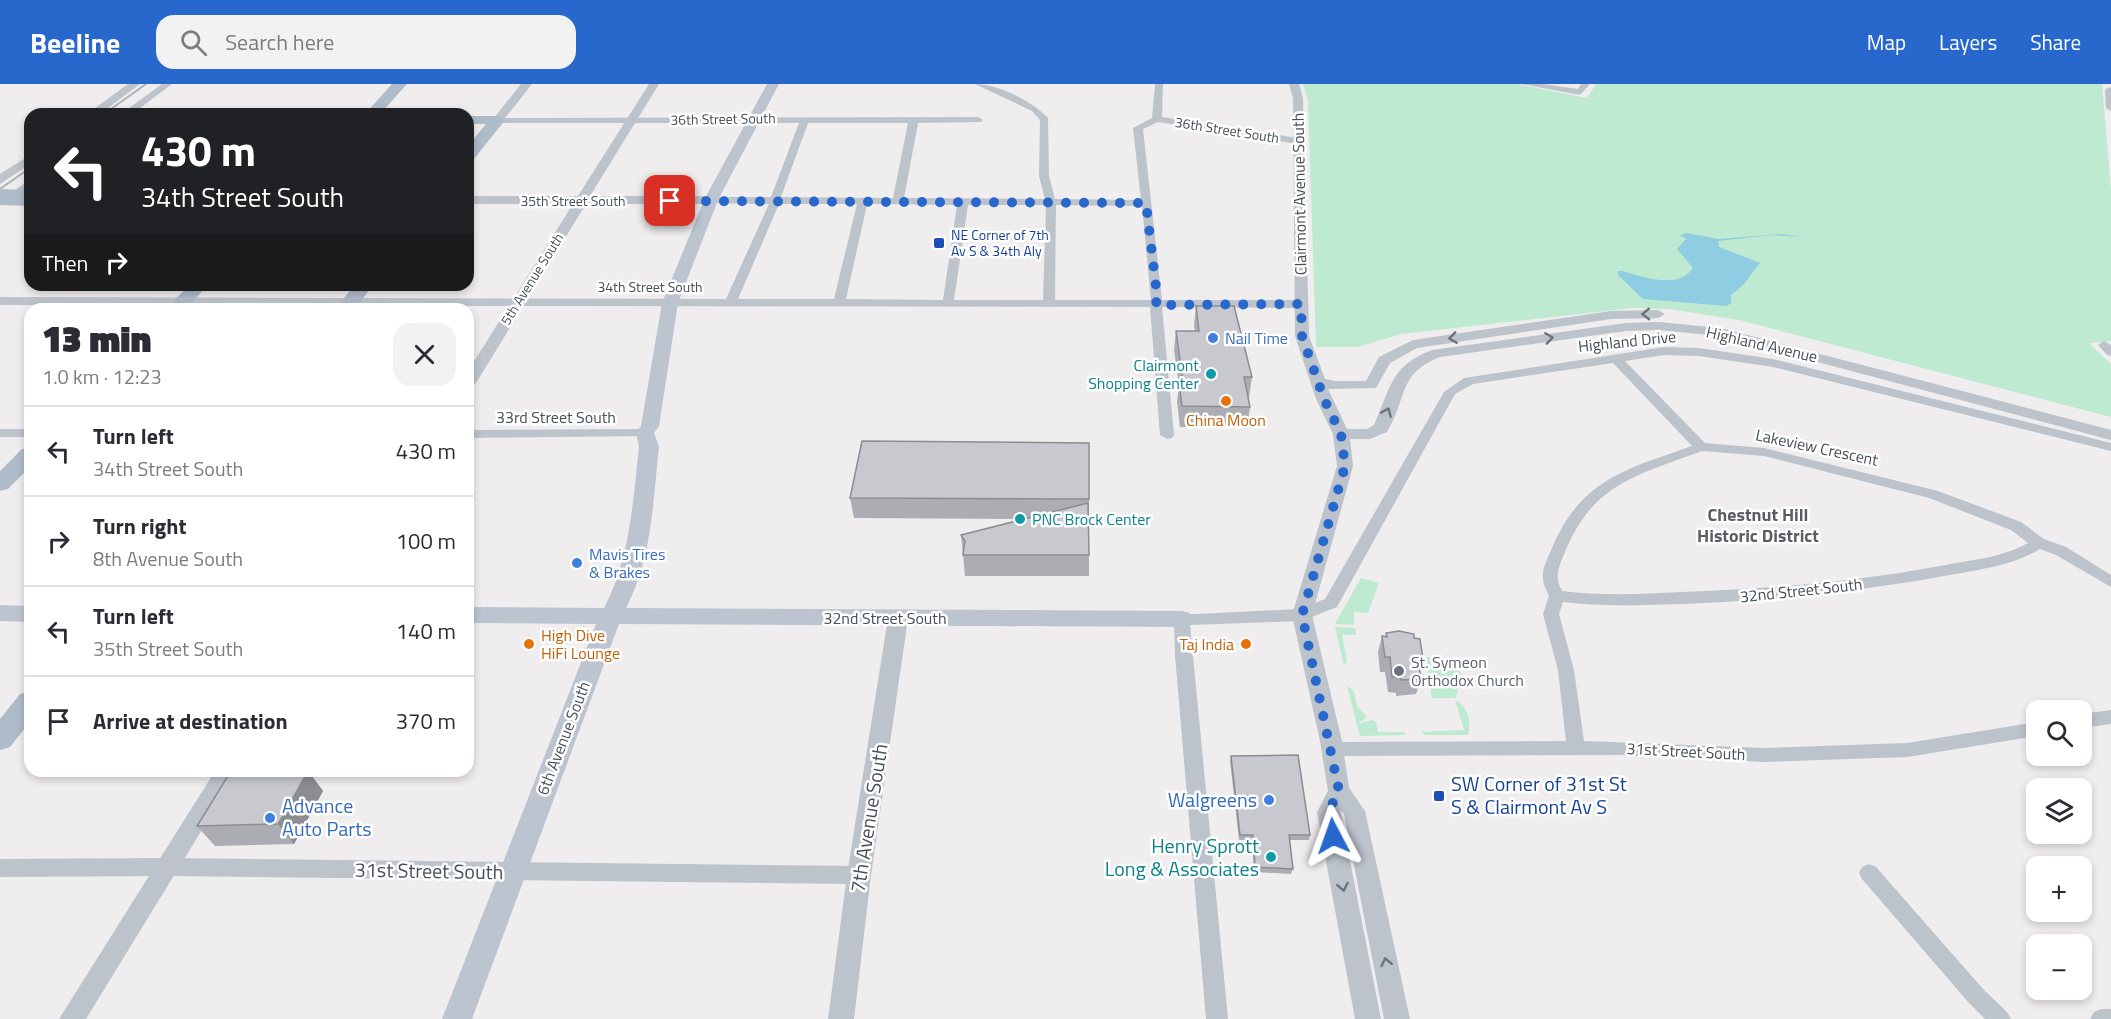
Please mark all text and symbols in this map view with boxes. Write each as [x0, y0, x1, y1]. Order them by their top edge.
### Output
search box [156, 15, 576, 69]
text: Beeline [30, 21, 120, 64]
text: Search here [225, 25, 334, 59]
icon: search [177, 26, 210, 59]
text: Map [1867, 26, 1906, 58]
text: Layers [1939, 26, 1997, 58]
text: Share [2030, 26, 2081, 58]
street label: 36th Street South [670, 107, 776, 130]
street label: 36th Street South [1173, 111, 1281, 148]
street label: Clairmont Avenue South [1286, 113, 1312, 275]
text: 430 m [141, 118, 256, 182]
icon: left [42, 132, 120, 210]
pin [644, 175, 695, 226]
text: 34th Street South [141, 176, 344, 217]
icon: arrive [653, 184, 686, 217]
street label: 35th Street South [520, 190, 626, 211]
place label: NE Corner of 7th Av S & 34th Aly [951, 224, 1049, 261]
street label: 5th Avenue South [495, 229, 568, 329]
marker: NE Corner of 7th Av S & 34th Aly [932, 236, 946, 250]
text: Then [42, 246, 88, 280]
icon: right [100, 246, 133, 279]
street label: 34th Street South [597, 276, 703, 297]
one-way arrow [1642, 308, 1651, 320]
text: 13 min [42, 311, 151, 366]
street label: Highland Avenue [1704, 320, 1820, 368]
button: close [393, 323, 456, 386]
street label: Highland Drive [1577, 324, 1677, 358]
place label: Nail Time [1225, 326, 1288, 350]
marker: Nail Time [1206, 331, 1220, 345]
one-way arrow [1448, 331, 1458, 343]
one-way arrow [1544, 332, 1554, 344]
place label: Clairmont Shopping Center [1088, 353, 1199, 395]
text: 1.0 km · 12:23 [42, 361, 162, 392]
marker: Clairmont Shopping Center [1204, 367, 1218, 381]
marker: China Moon [1219, 394, 1233, 408]
street label: 33rd Street South [496, 405, 616, 429]
place label: China Moon [1186, 408, 1266, 432]
one-way arrow [1380, 408, 1392, 419]
text: Turn left [93, 419, 174, 453]
street label: Lakeview Crescent [1754, 422, 1881, 472]
text: 430 m [396, 434, 456, 468]
icon: left [42, 435, 75, 468]
text: 34th Street South [93, 453, 243, 484]
district label: Chestnut Hill Historic District [1697, 501, 1819, 549]
place label: PNC Brock Center [1032, 507, 1151, 531]
text: Turn right [93, 509, 187, 543]
marker: PNC Brock Center [1013, 512, 1027, 526]
text: 100 m [396, 524, 456, 558]
icon: right [42, 525, 75, 558]
place label: Mavis Tires & Brakes [589, 542, 665, 584]
text: 8th Avenue South [93, 543, 243, 574]
marker: Mavis Tires & Brakes [570, 556, 584, 570]
street label: 32nd Street South [1739, 572, 1863, 608]
text: Turn left [93, 599, 174, 633]
street label: 32nd Street South [823, 606, 947, 630]
text: 140 m [396, 614, 456, 648]
icon: left [42, 615, 75, 648]
place label: High Dive HiFi Lounge [541, 623, 620, 665]
place label: Taj India [1179, 632, 1234, 656]
text: 35th Street South [93, 633, 243, 664]
marker: High Dive HiFi Lounge [522, 637, 536, 651]
marker: Taj India [1239, 637, 1253, 651]
place label: St. Symeon Orthodox Church [1411, 650, 1524, 692]
marker: St. Symeon Orthodox Church [1392, 664, 1406, 678]
street label: 6th Avenue South [530, 678, 596, 798]
map controls [2026, 700, 2092, 1000]
button: search [2026, 700, 2092, 766]
text: Arrive at destination [93, 704, 288, 738]
text: 370 m [396, 704, 456, 738]
icon: arrive [42, 705, 75, 738]
street label: 31st Street South [1626, 736, 1746, 766]
street label: 7th Avenue South [841, 741, 896, 894]
place label: SW Corner of 31st St S & Clairmont Av S [1451, 768, 1627, 822]
button: layers [2026, 778, 2092, 844]
place label: Walgreens [1168, 784, 1257, 815]
marker: SW Corner of 31st St S & Clairmont Av S [1432, 789, 1446, 803]
place label: Advance Auto Parts [282, 790, 372, 844]
marker: Walgreens [1262, 793, 1276, 807]
position arrow [1301, 804, 1365, 868]
marker: Advance Auto Parts [263, 811, 277, 825]
place label: Henry Sprott Long & Associates [1105, 830, 1259, 884]
marker: Henry Sprott Long & Associates [1264, 850, 1278, 864]
street label: 31st Street South [354, 854, 504, 887]
button: + [2026, 856, 2092, 922]
one-way arrow [1336, 882, 1349, 892]
button: − [2026, 934, 2092, 1000]
one-way arrow [1380, 957, 1393, 967]

